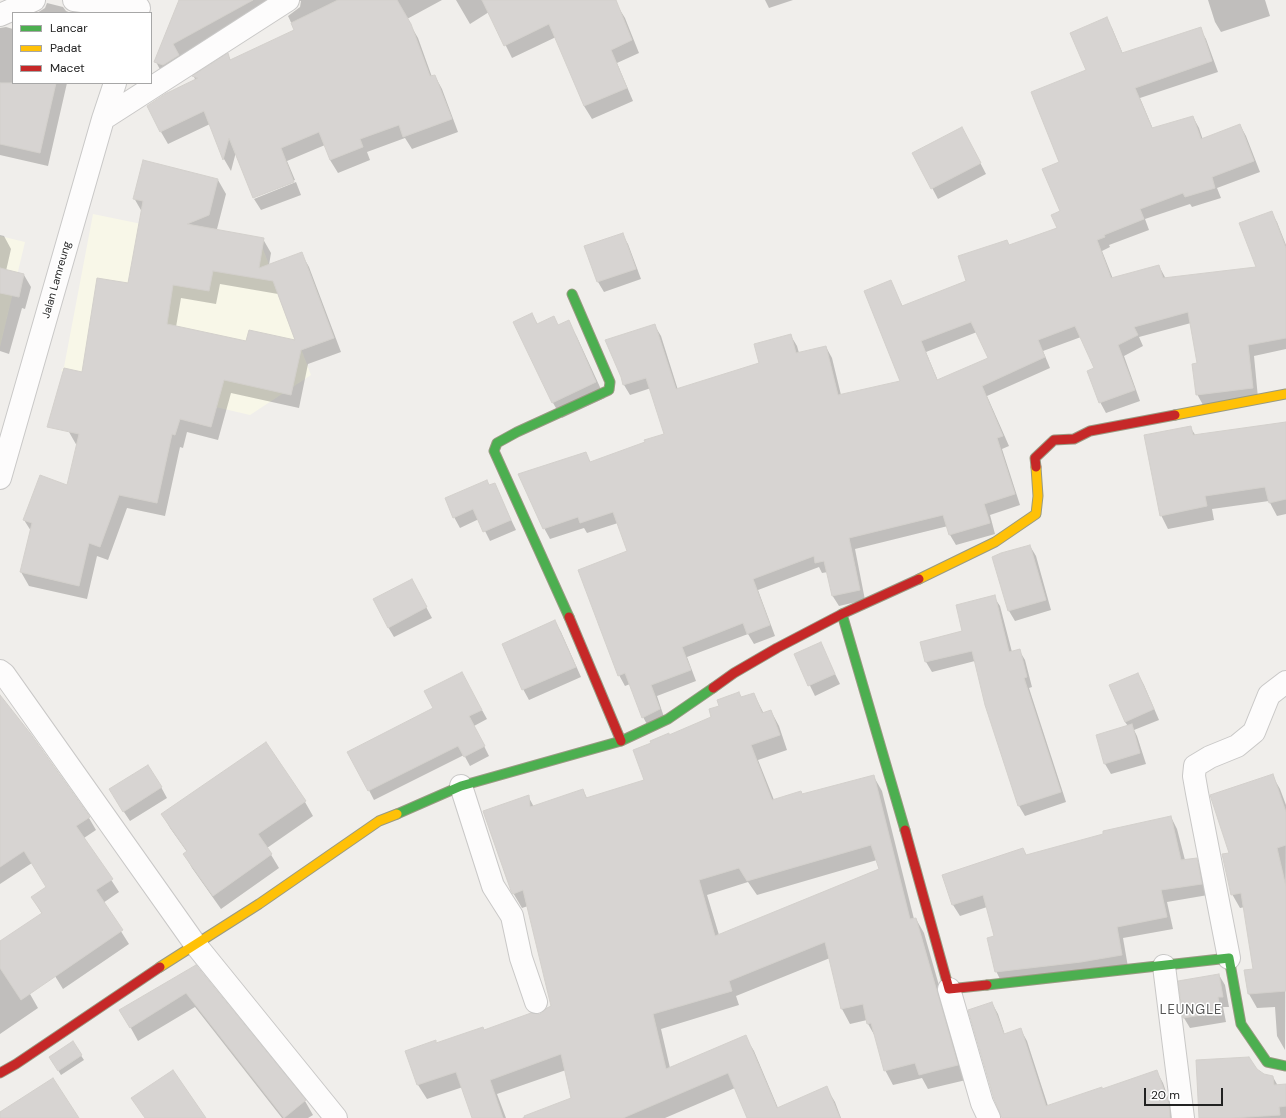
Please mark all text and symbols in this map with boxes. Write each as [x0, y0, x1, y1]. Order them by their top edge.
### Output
legend [12, 12, 152, 84]
text: Lancar [50, 20, 88, 36]
text: Padat [50, 40, 82, 56]
text: Macet [50, 60, 85, 76]
street label: Jalan Lamreung [40, 240, 74, 320]
district label: LEUNGLE [1160, 1003, 1222, 1019]
scale bar [1146, 1080, 1225, 1106]
text: 20 m [1151, 1087, 1180, 1103]

